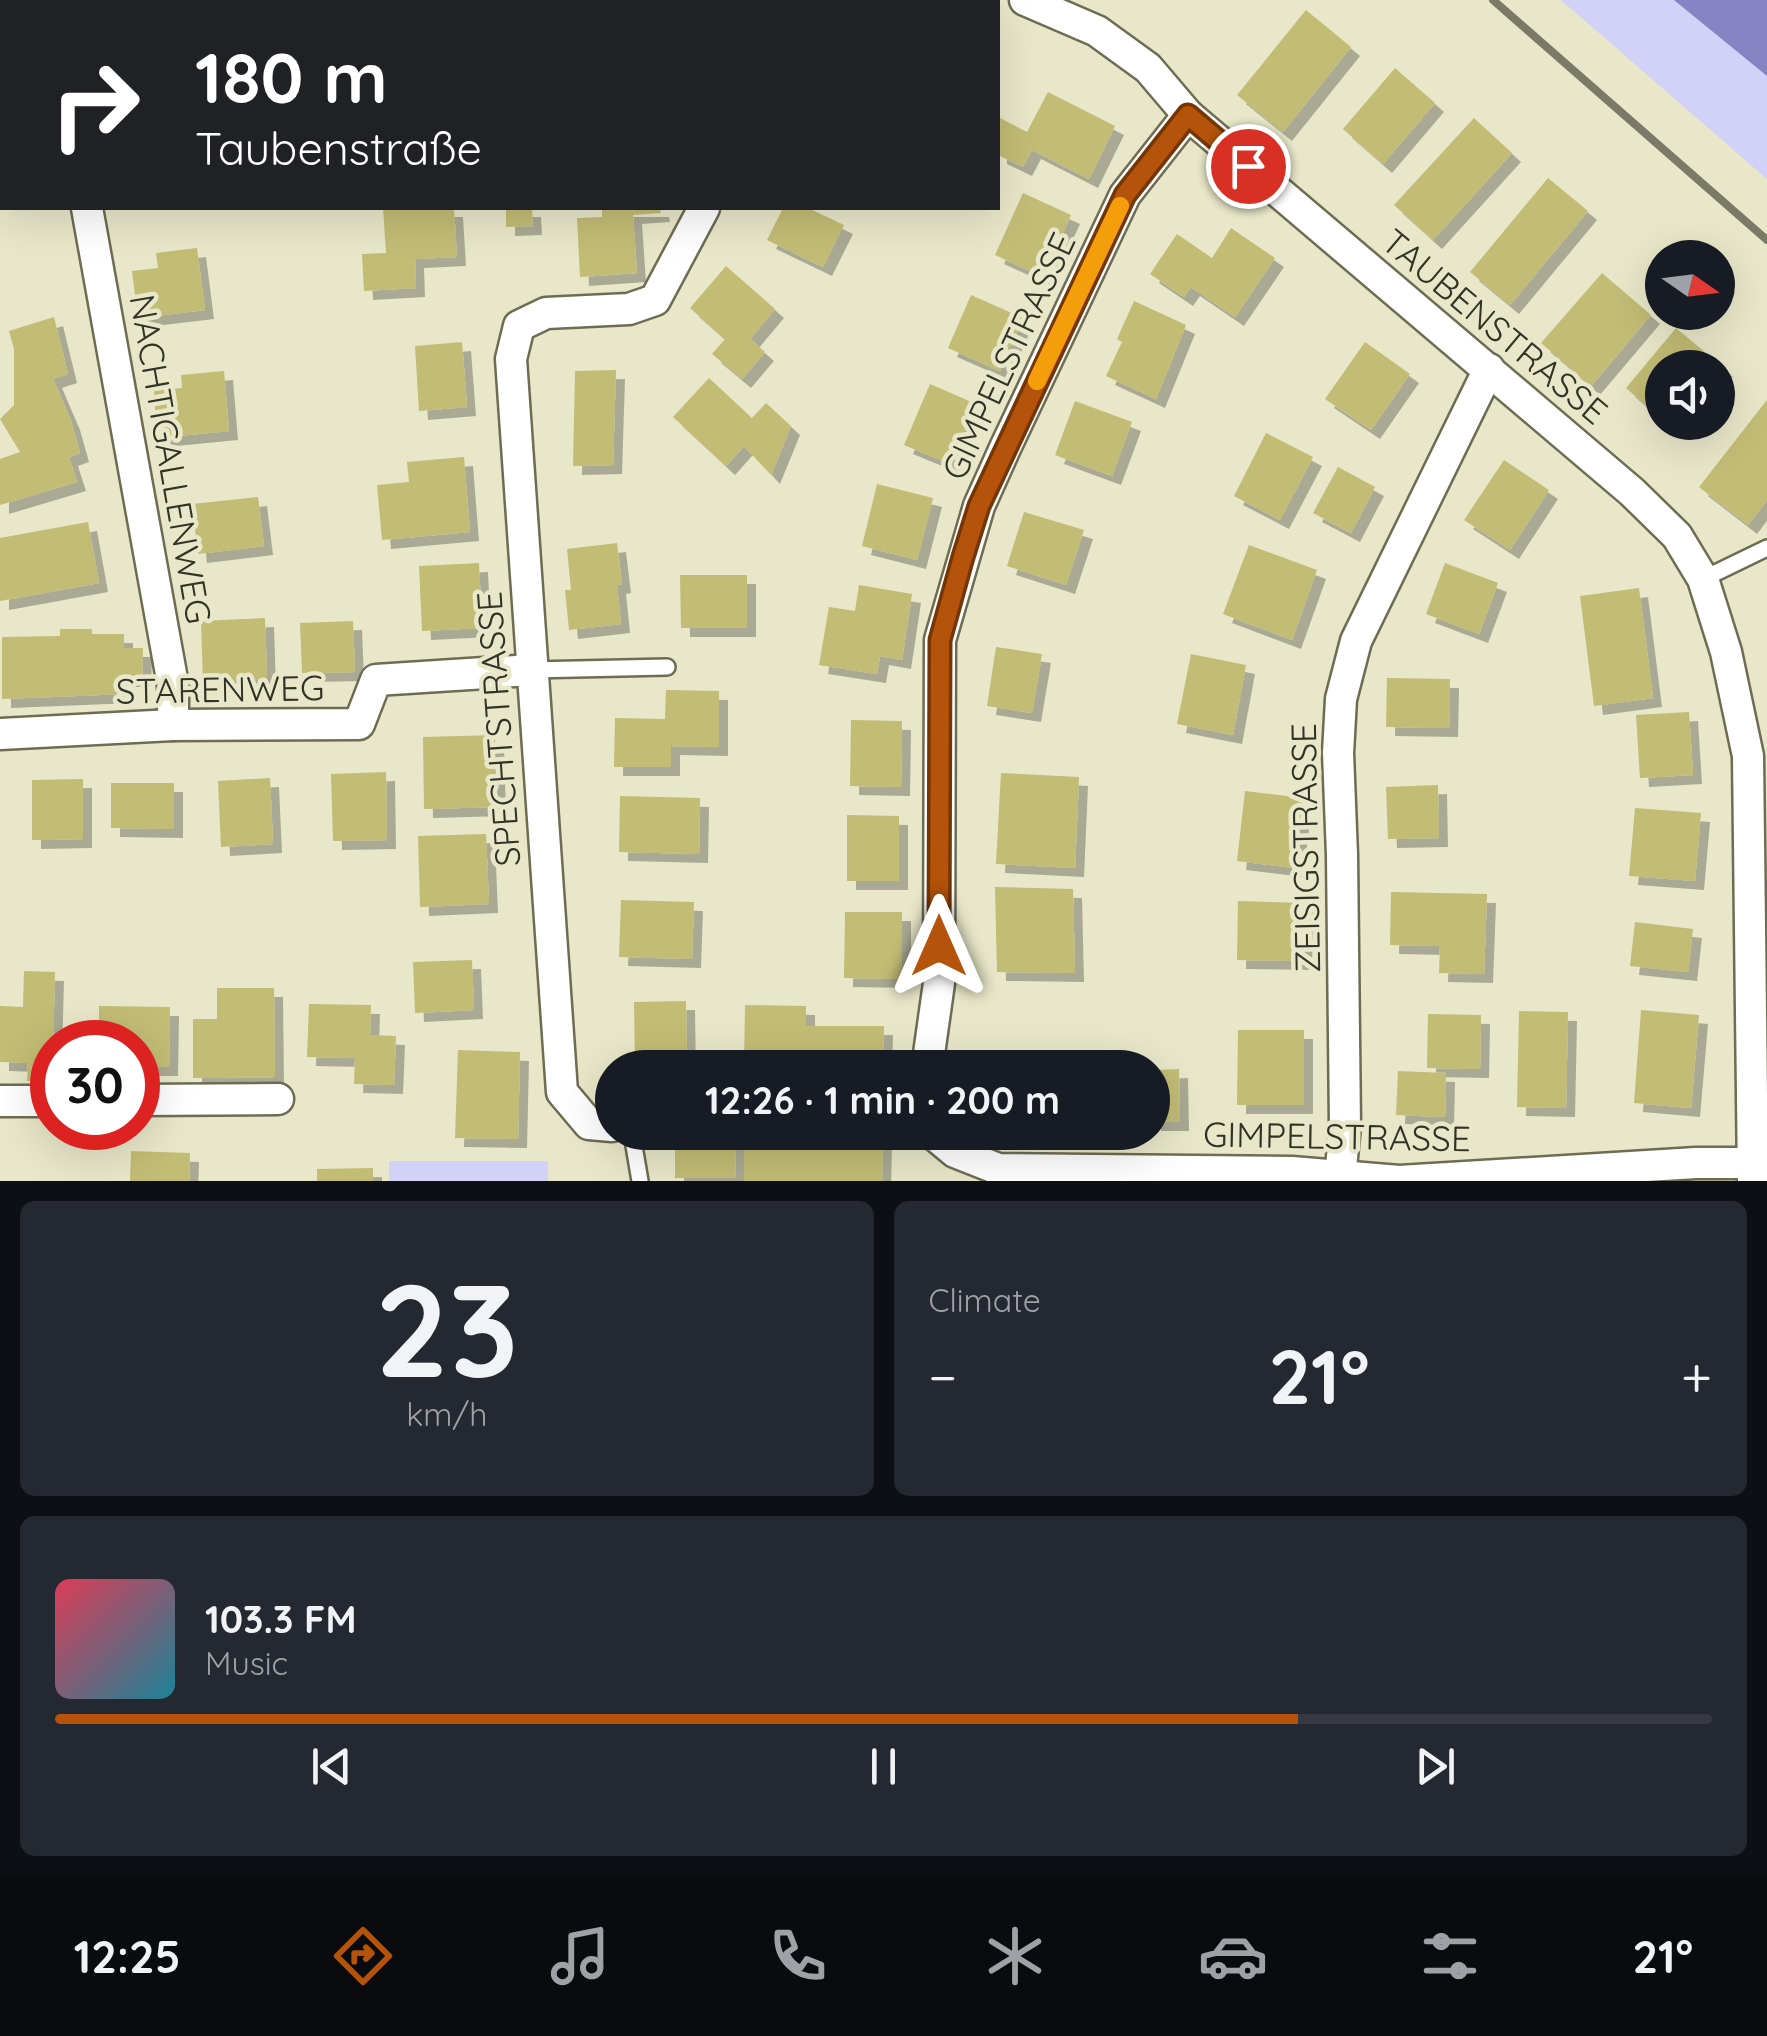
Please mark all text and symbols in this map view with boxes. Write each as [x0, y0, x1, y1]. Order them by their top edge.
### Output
text: 180 m [195, 33, 388, 121]
icon: right [30, 40, 160, 170]
text: Taubenstraße [195, 120, 482, 176]
pin [1206, 124, 1291, 209]
icon: arrive [1221, 139, 1276, 194]
street label: TAUBENSTRASSE [1373, 219, 1617, 433]
street label: GIMPELSTRASSE [932, 225, 1084, 487]
north arrow [1645, 240, 1735, 330]
map controls [1645, 240, 1735, 440]
street label: NACHTIGALLENWEG [120, 291, 222, 627]
button: sound [1645, 350, 1735, 440]
street label: SPECHTSTRASSE [466, 590, 530, 868]
street label: STARENWEG [115, 665, 325, 713]
street label: ZEISIGSTRASSE [1281, 723, 1329, 973]
position arrow [887, 894, 991, 998]
speed limit sign: 30 [30, 1020, 160, 1150]
text: 12:26 · 1 min · 200 m [705, 1076, 1060, 1124]
street label: GIMPELSTRASSE [1203, 1112, 1471, 1160]
text: 23 [375, 1247, 519, 1410]
text: Climate [929, 1280, 1041, 1320]
text: 21° [1268, 1329, 1370, 1423]
text: − [929, 1342, 957, 1411]
text: + [1681, 1342, 1712, 1411]
text: km/h [406, 1394, 487, 1434]
text: 103.3 FM [205, 1595, 357, 1643]
text: Music [205, 1643, 288, 1683]
icon: previous [304, 1739, 359, 1794]
icon: pause [856, 1739, 911, 1794]
icon: next [1408, 1739, 1463, 1794]
icon: directions [328, 1921, 398, 1991]
icon: music [545, 1921, 615, 1991]
icon: phone [763, 1921, 833, 1991]
icon: climate [980, 1921, 1050, 1991]
icon: car [1198, 1921, 1268, 1991]
icon: filters [1415, 1921, 1485, 1991]
text: 12:25 [74, 1928, 181, 1984]
text: 21° [1632, 1928, 1693, 1984]

